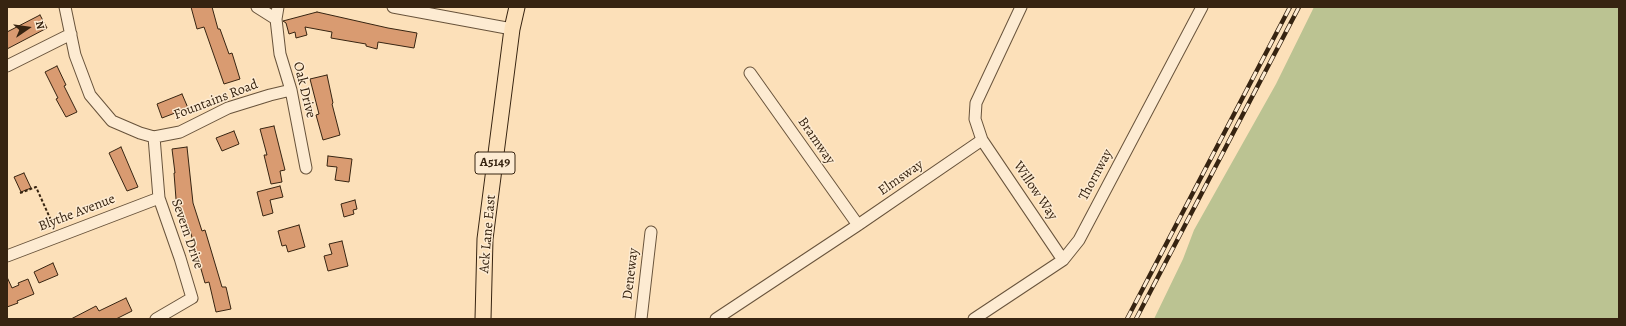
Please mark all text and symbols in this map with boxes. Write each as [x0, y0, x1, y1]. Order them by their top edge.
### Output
north arrow [8, 8, 48, 48]
text: N [32, 20, 48, 31]
street label: Oak Drive [289, 60, 319, 120]
street label: Fountains Road [171, 76, 261, 124]
street label: Bramway [794, 114, 838, 168]
street label: Thornway [1075, 146, 1117, 204]
road number: A5149 [475, 152, 515, 174]
street label: Elmsway [875, 156, 927, 200]
street label: Willow Way [1009, 158, 1061, 224]
street label: Blythe Avenue [36, 191, 118, 235]
street label: Ack Lane East [476, 194, 500, 274]
street label: Severn Drive [167, 197, 207, 271]
street label: Deneway [619, 247, 643, 301]

